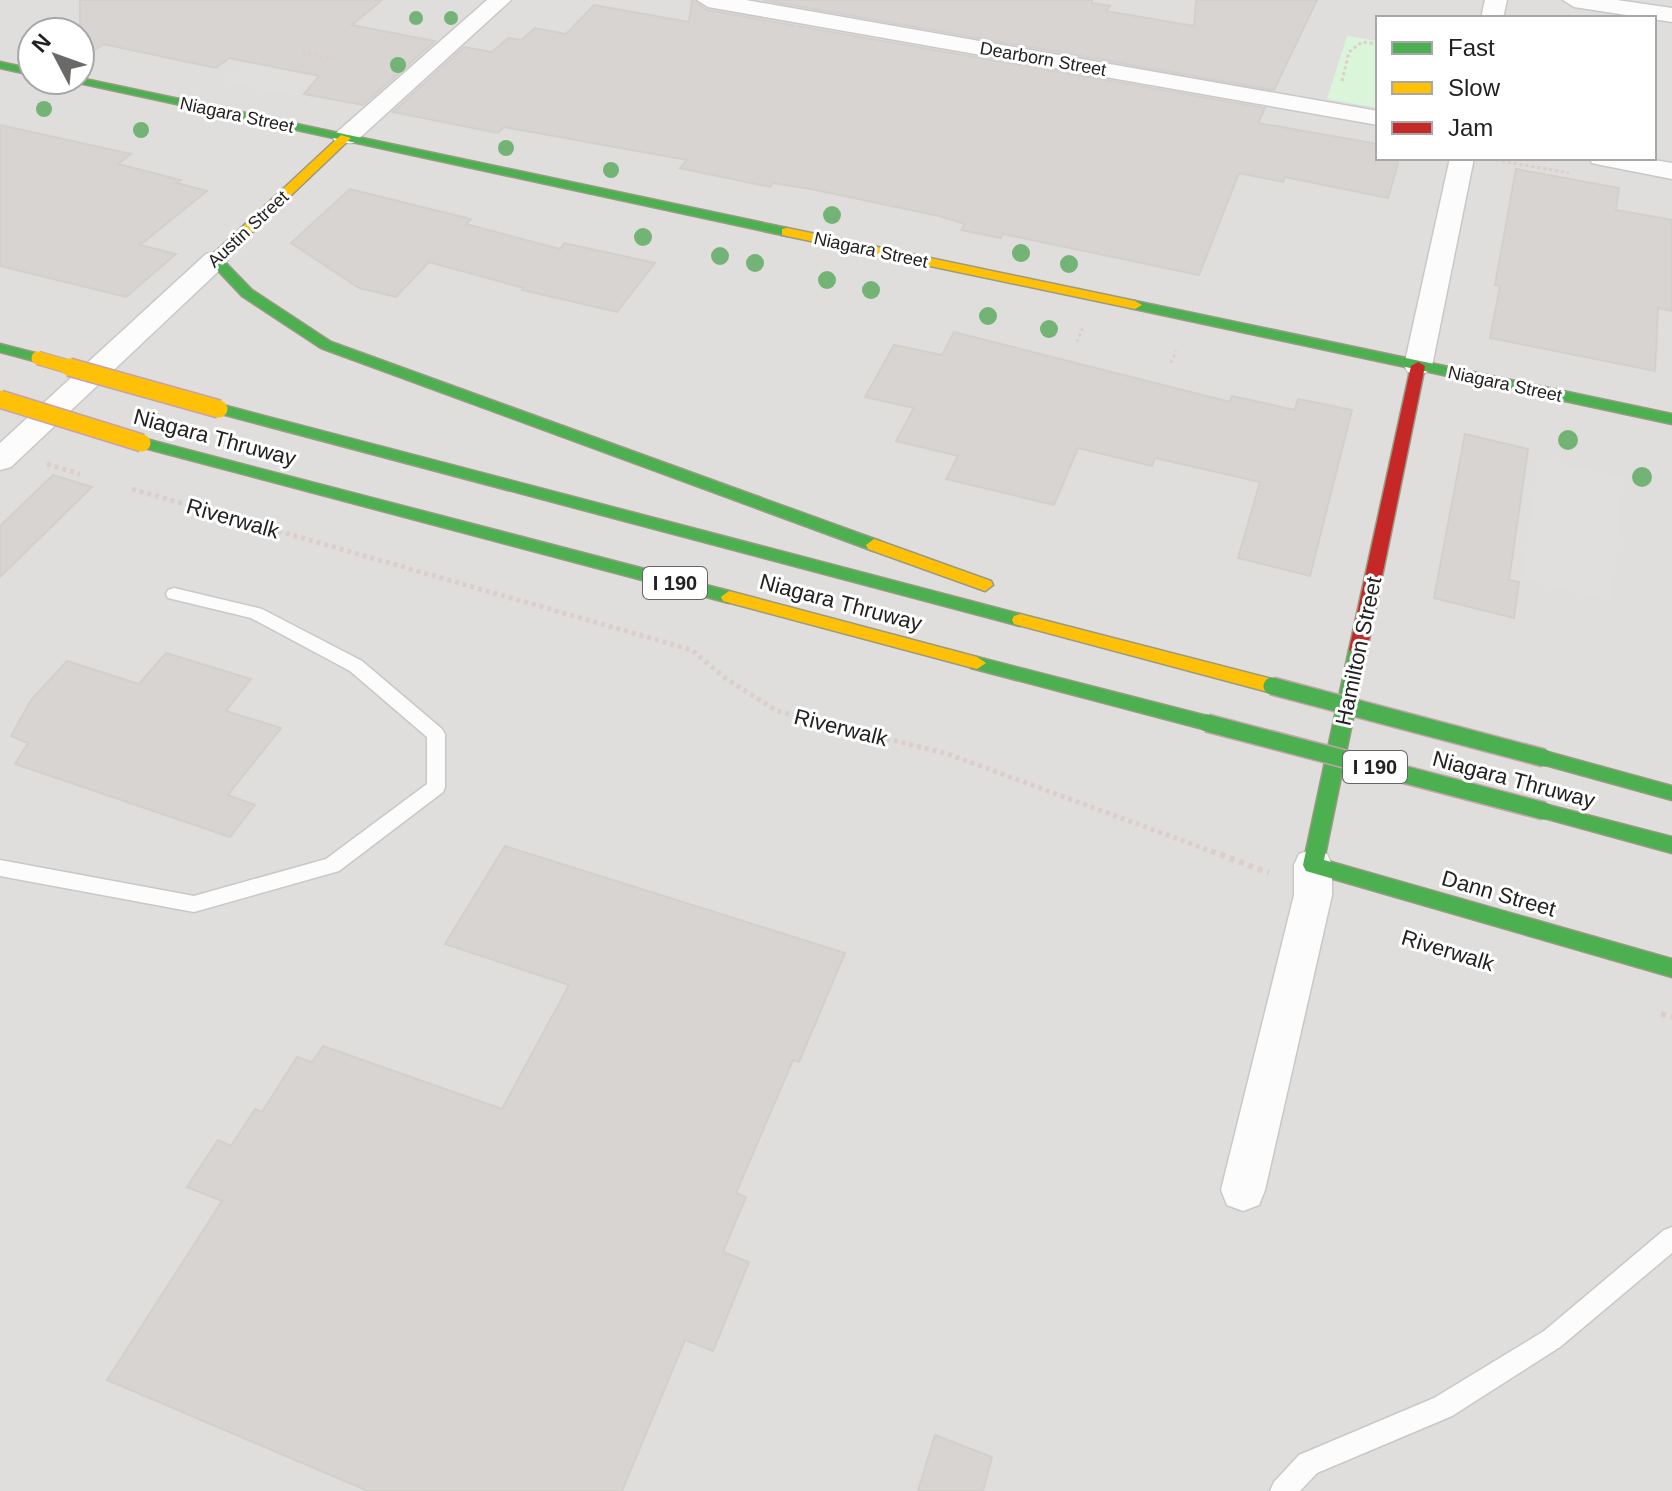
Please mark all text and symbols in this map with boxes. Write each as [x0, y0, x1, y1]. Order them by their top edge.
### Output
north arrow [16, 16, 96, 96]
legend [1376, 16, 1656, 160]
text: N [27, 29, 56, 57]
text: Fast [1448, 34, 1495, 61]
street label: Dearborn Street [978, 38, 1108, 80]
text: Slow [1448, 74, 1501, 101]
street label: Niagara Street [178, 93, 296, 137]
text: Jam [1448, 114, 1493, 141]
street label: Austin Street [203, 187, 293, 271]
street label: Niagara Street [812, 228, 930, 272]
street label: Niagara Street [1446, 362, 1564, 406]
street label: Niagara Thruway [131, 404, 299, 471]
street label: Riverwalk [184, 493, 283, 544]
road number: I 190 [643, 567, 707, 599]
street label: Niagara Thruway [757, 569, 925, 636]
street label: Hamilton Street [1330, 574, 1386, 728]
street label: Riverwalk [792, 704, 891, 751]
street label: Niagara Thruway [1430, 746, 1598, 813]
road number: I 190 [1343, 751, 1407, 783]
street label: Dann Street [1439, 865, 1559, 922]
street label: Riverwalk [1399, 925, 1498, 977]

